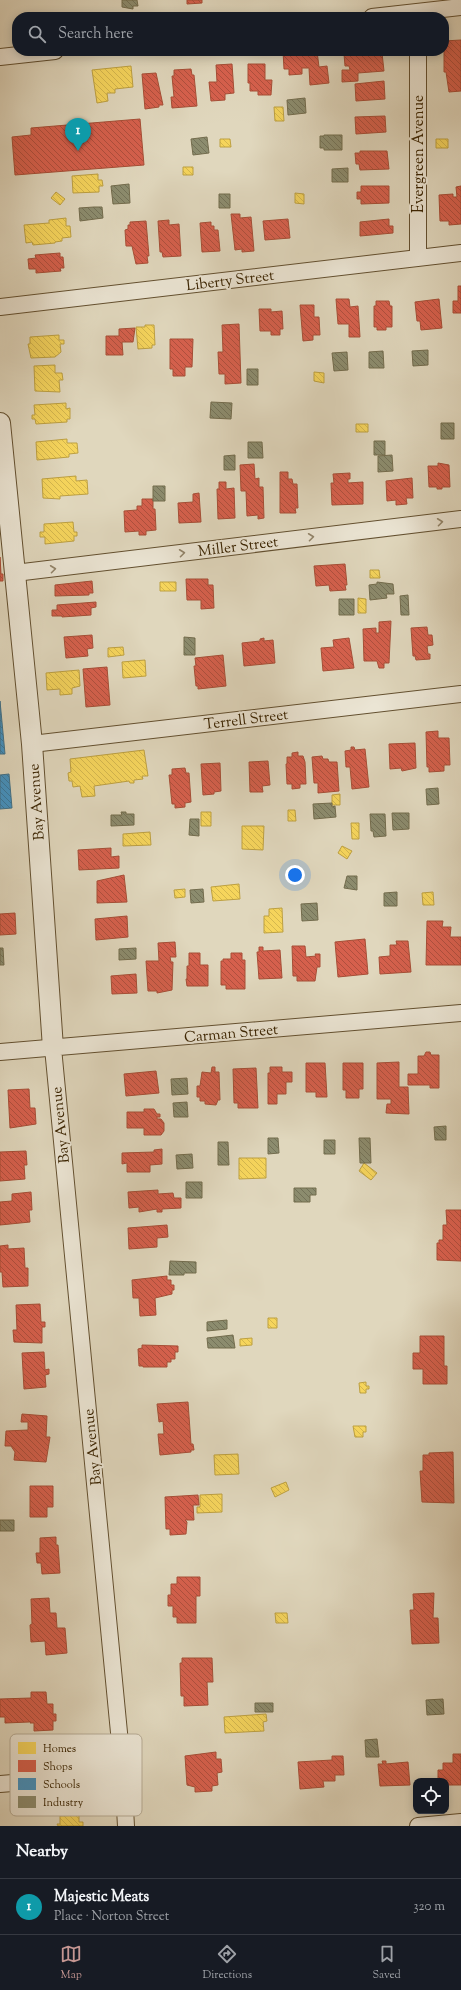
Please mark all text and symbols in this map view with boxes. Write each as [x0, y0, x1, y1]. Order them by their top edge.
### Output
search box [12, 12, 449, 56]
icon: search [26, 23, 48, 45]
text: Search here [58, 24, 133, 45]
street label: Evergreen Avenue [409, 95, 430, 213]
pin: 1 [65, 118, 91, 151]
street label: Liberty Street [185, 266, 275, 297]
one-way arrow [437, 517, 443, 526]
street label: Miller Street [197, 532, 280, 563]
one-way arrow [308, 533, 314, 542]
one-way arrow [179, 549, 185, 558]
one-way arrow [50, 565, 56, 574]
street label: Terrell Street [203, 705, 289, 736]
street label: Bay Avenue [24, 763, 51, 841]
your location [285, 865, 305, 885]
street label: Carman Street [183, 1020, 279, 1049]
street label: Bay Avenue [47, 1085, 76, 1164]
street label: Bay Avenue [79, 1407, 108, 1486]
legend [10, 1734, 142, 1816]
text: Homes [43, 1741, 76, 1757]
text: Shops [43, 1759, 72, 1775]
text: Schools [43, 1777, 80, 1793]
map controls [413, 1778, 449, 1814]
button: locate [413, 1778, 449, 1814]
text: Industry [43, 1795, 84, 1811]
text: Nearby [16, 1840, 68, 1864]
text: Majestic Meats [54, 1887, 149, 1908]
text: 1 [27, 1898, 31, 1916]
text: 320 m [413, 1898, 445, 1916]
text: Place · Norton Street [54, 1908, 169, 1926]
tab: Map [60, 1943, 82, 1983]
tab: Directions [203, 1943, 252, 1983]
tab: Saved [373, 1943, 401, 1983]

